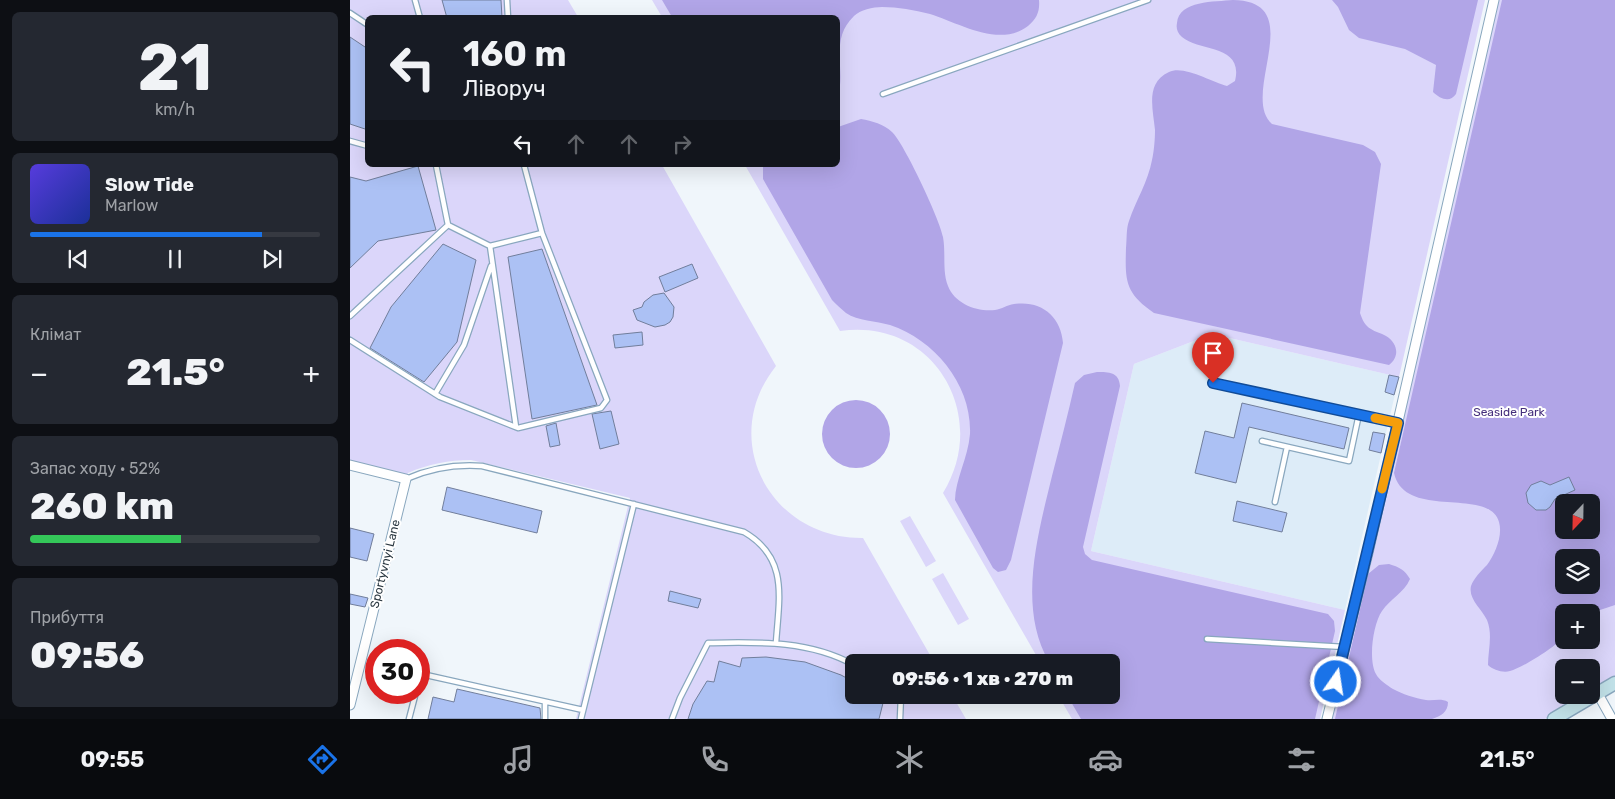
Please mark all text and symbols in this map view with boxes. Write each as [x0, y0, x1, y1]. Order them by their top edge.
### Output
text: 21 [138, 29, 212, 106]
text: 160 m [463, 33, 567, 75]
icon: left [380, 35, 445, 100]
text: Ліворуч [463, 75, 546, 102]
text: km/h [155, 100, 195, 119]
icon: left [509, 130, 537, 158]
icon: ahead [562, 130, 590, 158]
icon: ahead [615, 130, 643, 158]
icon: right [668, 130, 696, 158]
text: Slow Tide [105, 173, 194, 196]
text: Marlow [105, 196, 158, 215]
icon: previous [64, 245, 92, 273]
icon: pause [161, 245, 189, 273]
icon: next [258, 245, 286, 273]
text: Клімат [30, 325, 81, 344]
pin [1192, 332, 1234, 383]
icon: arrive [1199, 339, 1227, 367]
text: 21.5° [126, 349, 225, 395]
text: − [30, 357, 48, 390]
text: + [303, 357, 320, 390]
park label: Seaside Park [1473, 405, 1546, 419]
text: Запас ходу · 52% [30, 459, 160, 478]
text: 260 km [30, 483, 174, 529]
north arrow [1555, 494, 1600, 539]
map controls [1555, 494, 1600, 704]
street label: Sportyvnyi Lane [367, 518, 403, 610]
button: layers [1555, 549, 1600, 594]
button: + [1555, 604, 1600, 649]
text: Прибуття [30, 608, 104, 627]
text: 09:56 [30, 632, 144, 678]
speed limit sign: 30 [365, 639, 430, 704]
position arrow [1309, 655, 1361, 707]
button: − [1555, 659, 1600, 704]
text: 09:56 · 1 хв · 270 m [892, 667, 1073, 690]
icon: directions [305, 742, 340, 777]
icon: music [501, 742, 536, 777]
icon: phone [697, 742, 732, 777]
icon: climate [892, 742, 927, 777]
icon: car [1088, 742, 1123, 777]
icon: filters [1284, 742, 1319, 777]
text: 09:55 [80, 746, 144, 773]
text: 21.5° [1480, 746, 1535, 773]

